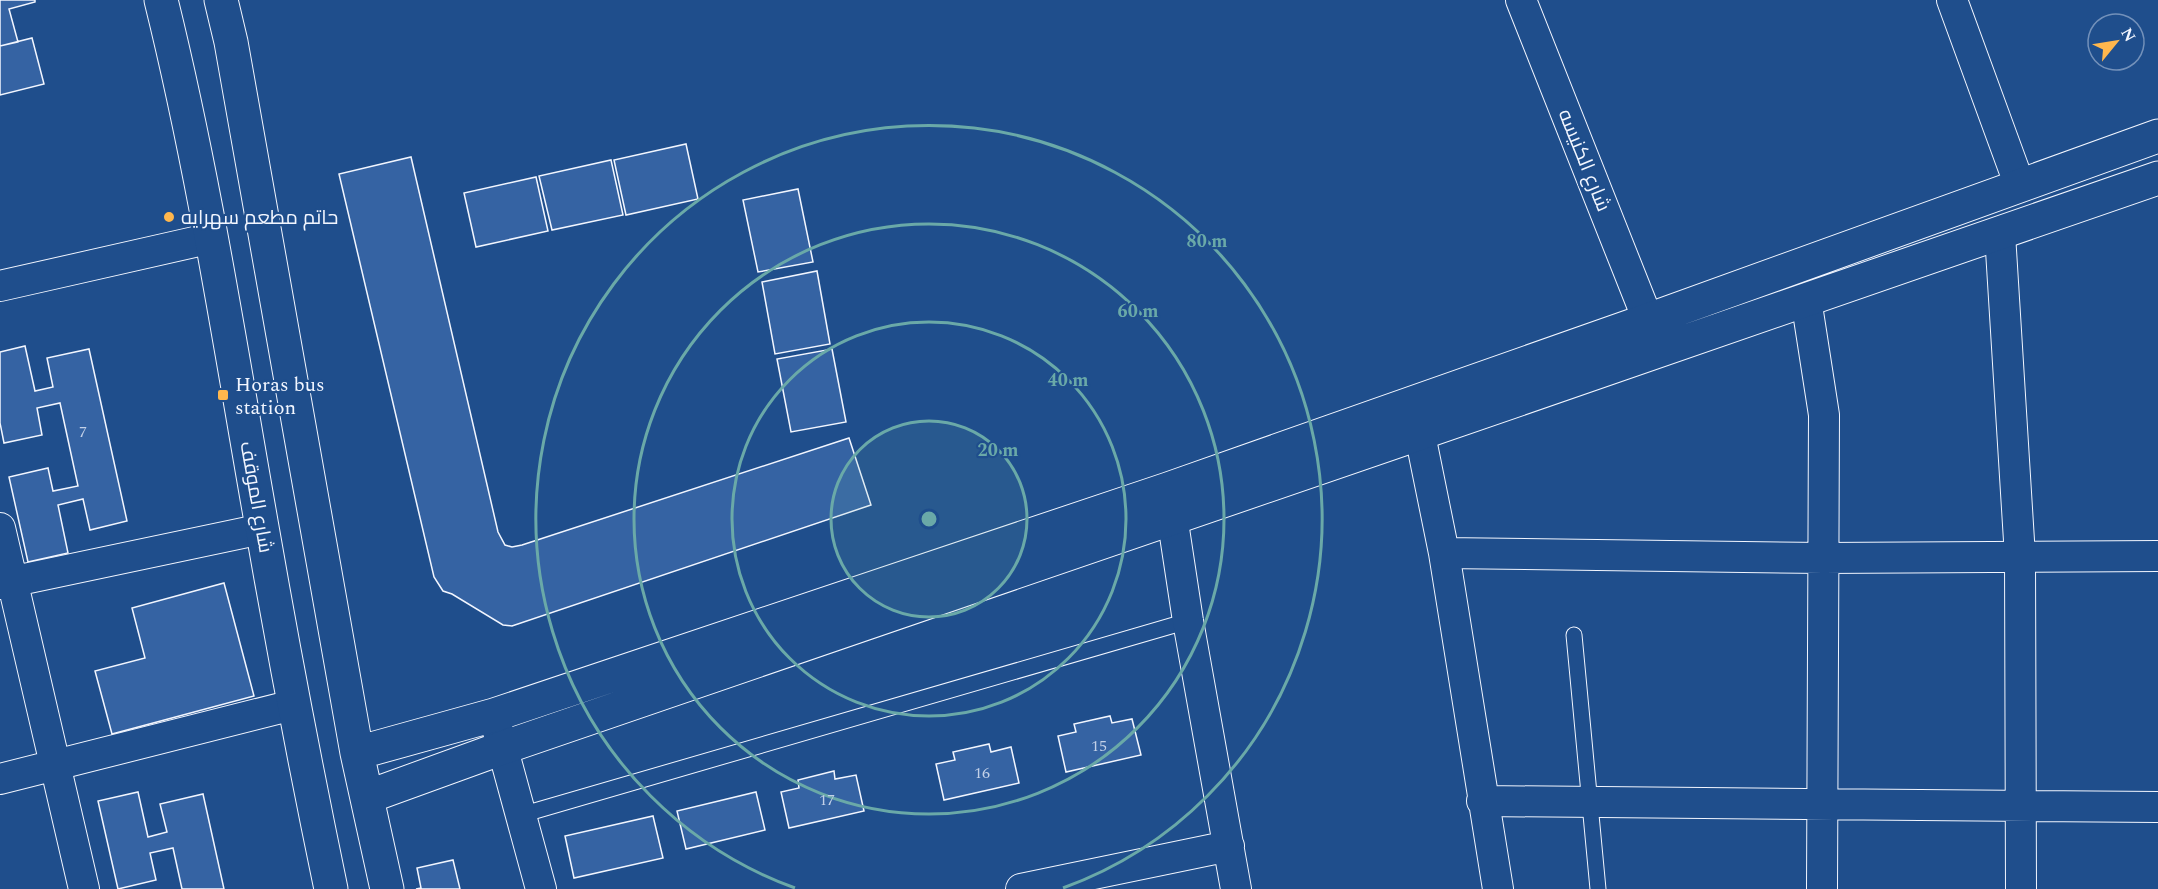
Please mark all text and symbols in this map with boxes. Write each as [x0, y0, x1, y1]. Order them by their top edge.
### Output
north arrow [2086, 12, 2146, 72]
text: N [2114, 23, 2142, 47]
street label: شارع الكنيسه [1550, 105, 1618, 216]
place label: حاتم مطعم سهرايه [181, 203, 338, 233]
marker: حاتم مطعم سهرايه [162, 210, 176, 224]
text: 80 m [1187, 228, 1227, 255]
text: 60 m [1118, 298, 1158, 325]
text: 40 m [1048, 367, 1088, 394]
place label: Horas bus station [235, 370, 325, 423]
marker: Horas bus station [216, 388, 230, 402]
house number: 7 [79, 420, 87, 444]
text: 20 m [978, 437, 1018, 464]
street label: شارع الموقف [231, 439, 281, 555]
centre of rings [919, 509, 939, 529]
house number: 15 [1091, 734, 1107, 758]
house number: 16 [974, 761, 990, 785]
house number: 17 [819, 788, 835, 812]

